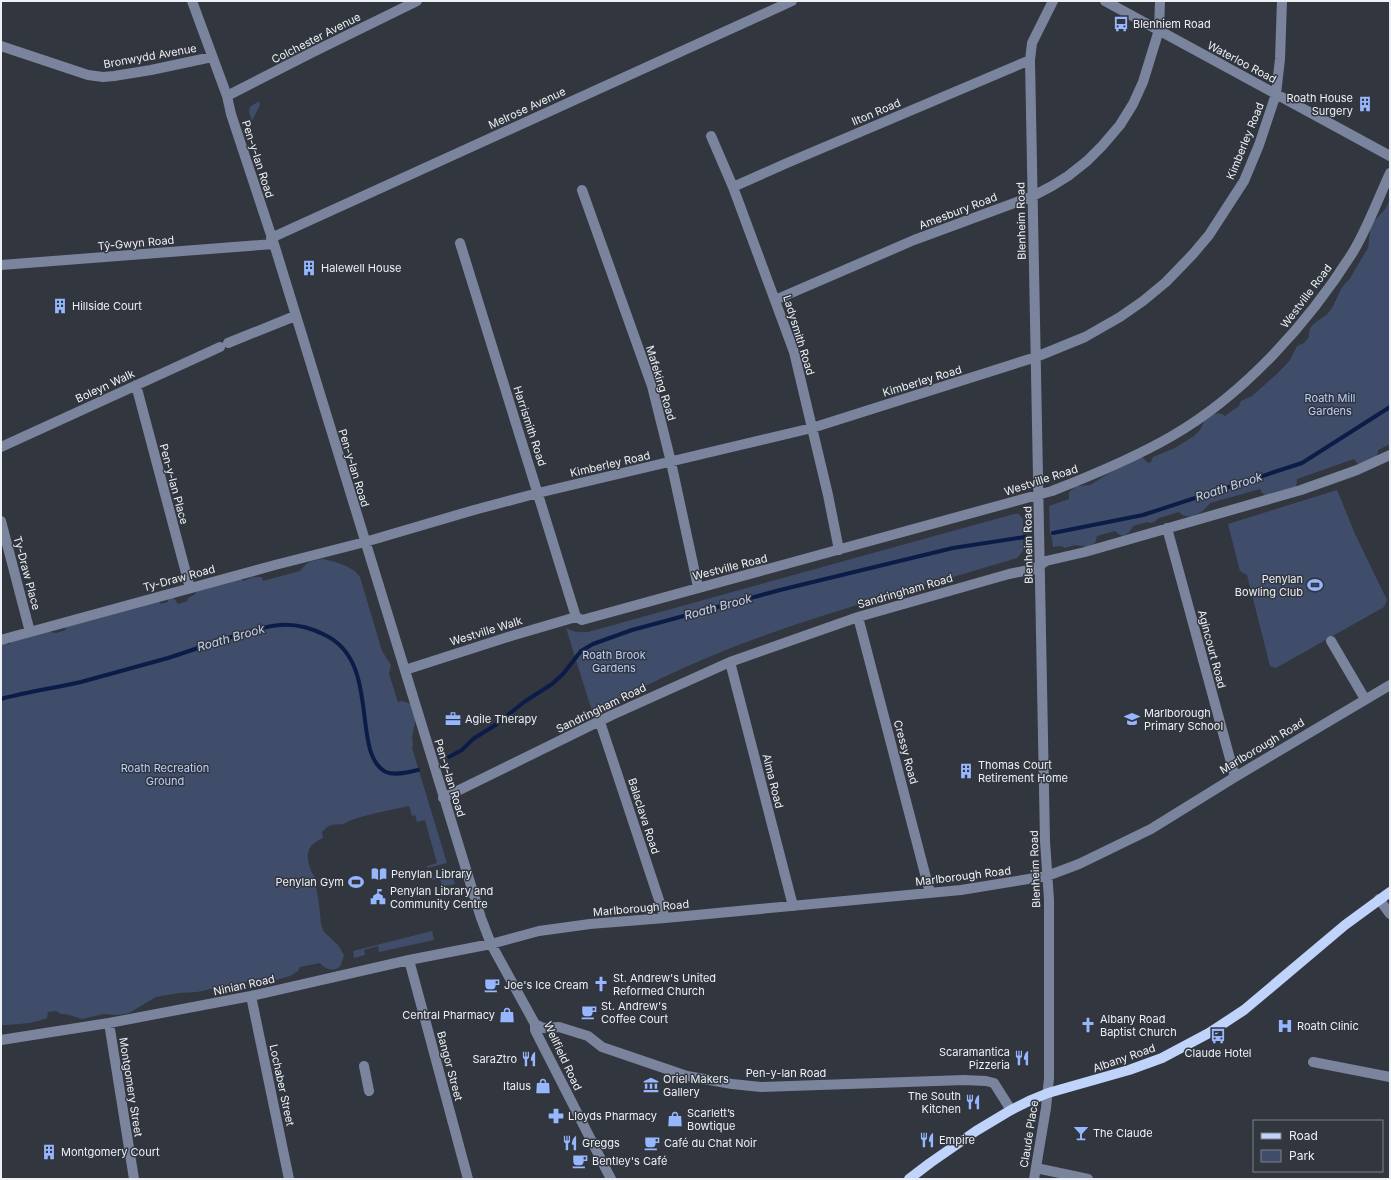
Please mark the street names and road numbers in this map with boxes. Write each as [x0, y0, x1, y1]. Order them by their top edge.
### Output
street label: Colchester Avenue [269, 9, 363, 67]
street label: Waterloo Road [1205, 38, 1279, 86]
street label: Bronwydd Avenue [102, 41, 198, 71]
street label: Melrose Avenue [486, 84, 568, 132]
street label: Ilton Road [849, 95, 903, 129]
street label: Kimberley Road [1223, 100, 1267, 182]
street label: Pen-y-lan Road [239, 118, 277, 200]
street label: Blenheim Road [1013, 182, 1029, 260]
street label: Amesbury Road [917, 190, 999, 232]
street label: Tŷ-Gwyn Road [97, 233, 175, 253]
street label: Westville Road [1277, 261, 1335, 331]
street label: Ladysmith Road [780, 293, 818, 377]
street label: Mafeking Road [643, 344, 679, 422]
street label: Kimberley Road [881, 362, 963, 400]
street label: Boleyn Walk [73, 366, 137, 406]
street label: Harrismith Road [510, 384, 550, 468]
street label: Pen-y-lan Road [336, 427, 372, 509]
street label: Pen-y-lan Place [157, 442, 191, 526]
street label: Kimberley Road [568, 448, 652, 480]
street label: Westville Road [1002, 462, 1080, 498]
street label: Blenheim Road [1020, 506, 1036, 584]
street label: Ty-Draw Place [10, 534, 44, 612]
street label: Westville Road [691, 551, 769, 583]
street label: Ty-Draw Road [141, 562, 217, 594]
street label: Sandringham Road [856, 571, 954, 611]
street label: Agincourt Road [1195, 608, 1229, 690]
street label: Westville Walk [448, 613, 524, 649]
street label: Sandringham Road [554, 680, 648, 736]
street label: Marlborough Road [1217, 715, 1307, 777]
street label: Cressy Road [891, 718, 921, 786]
street label: Pen-y-lan Road [432, 737, 468, 819]
street label: Alma Road [759, 752, 787, 810]
street label: Balaclava Road [625, 776, 663, 856]
street label: Blenheim Road [1027, 830, 1043, 908]
street label: Marlborough Road [914, 863, 1012, 889]
street label: Marlborough Road [592, 897, 690, 919]
street label: Ninian Road [212, 972, 276, 998]
street label: Wellfield Road [541, 1019, 585, 1093]
street label: Bangor Street [434, 1030, 466, 1103]
street label: Montgomery Street [116, 1036, 146, 1138]
street label: Albany Road [1091, 1041, 1157, 1075]
street label: Lochaber Street [267, 1043, 298, 1128]
street label: Pen-y-lan Road [746, 1066, 826, 1080]
street label: Claude Place [1017, 1099, 1041, 1169]

